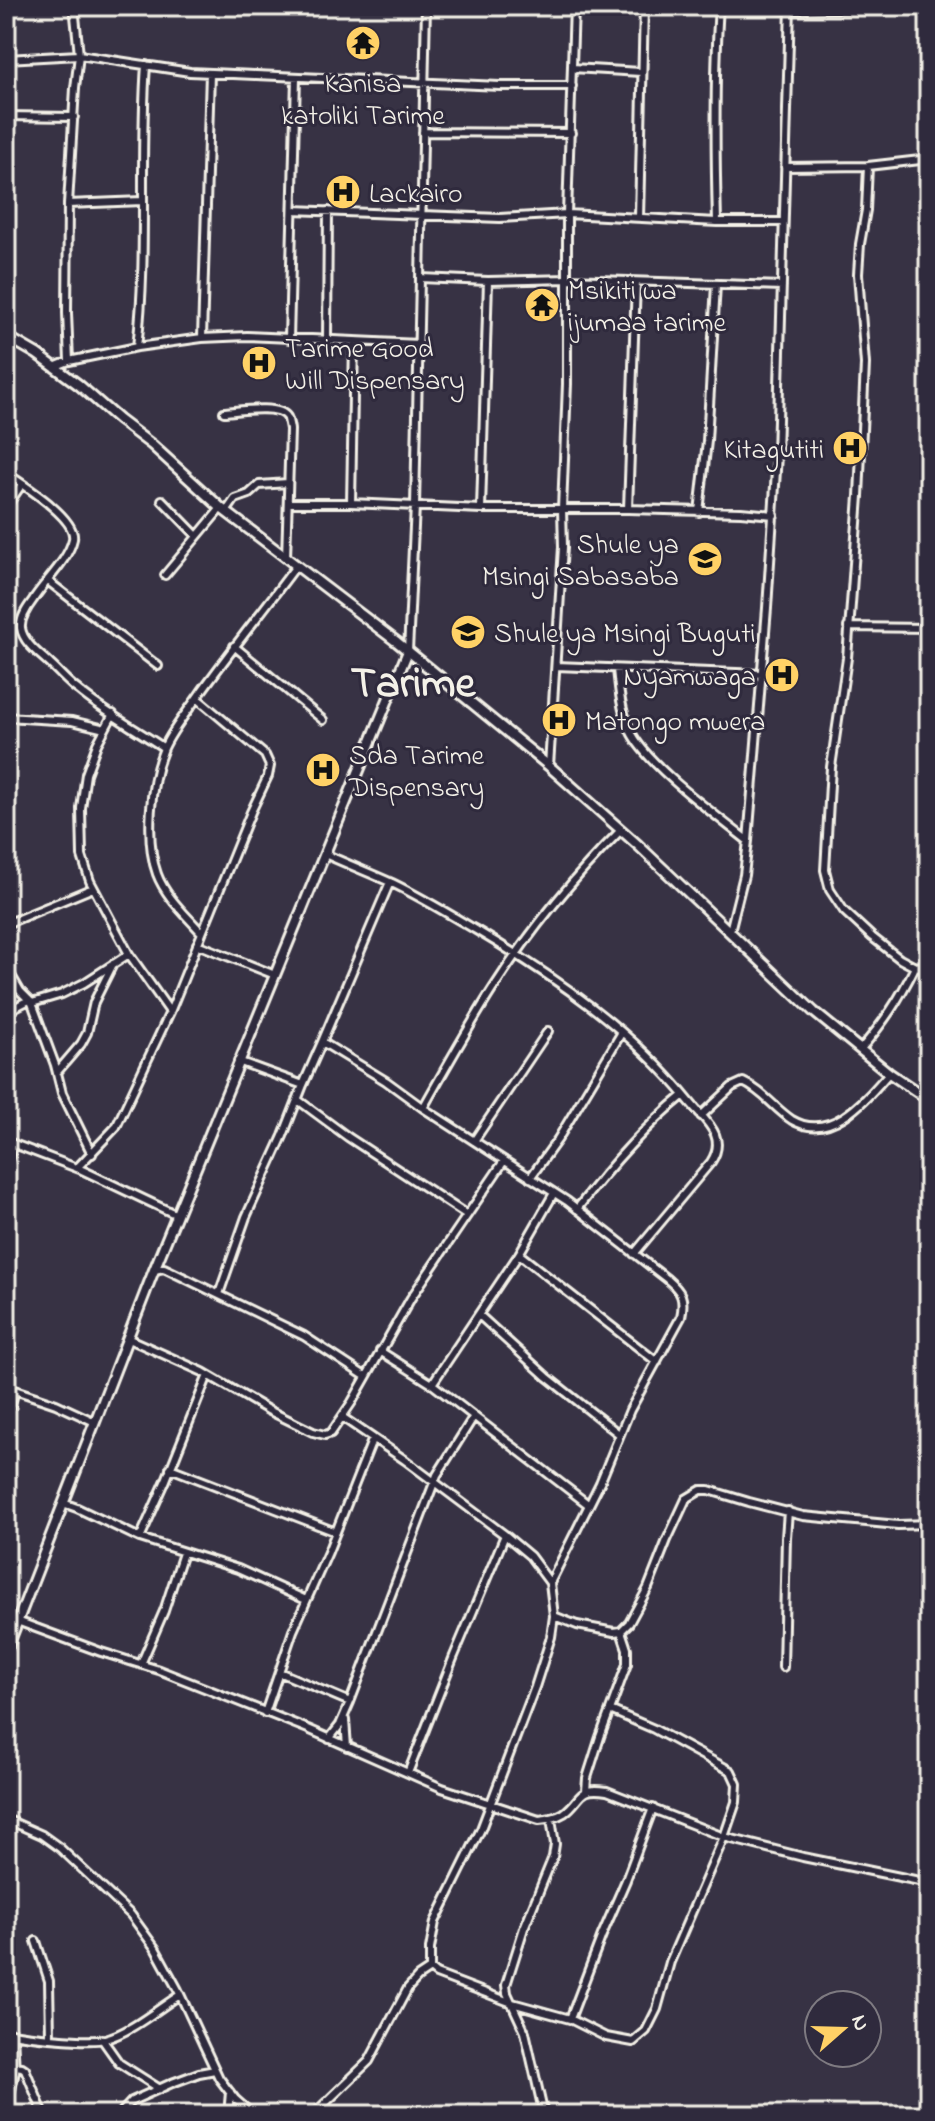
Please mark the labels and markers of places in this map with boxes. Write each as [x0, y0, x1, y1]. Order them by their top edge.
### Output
temple icon: Kanisa katoliki Tarime [344, 24, 382, 62]
place label: Kanisa katoliki Tarime [281, 65, 445, 138]
hospital icon: Lackairo [324, 173, 362, 211]
place label: Lackairo [369, 175, 463, 216]
place label: Msikiti wa ijumaa tarime [568, 272, 727, 345]
temple icon: Msikiti wa ijumaa tarime [523, 286, 561, 324]
place label: Tarime Good Will Dispensary [285, 330, 465, 403]
hospital icon: Tarime Good Will Dispensary [240, 344, 278, 382]
hospital icon: Kitagutiti [831, 429, 869, 467]
place label: Kitagutiti [723, 431, 824, 472]
place label: Shule ya Msingi Sabasaba [482, 526, 679, 599]
school or university icon: Shule ya Msingi Sabasaba [686, 540, 724, 578]
school or university icon: Shule ya Msingi Buguti [449, 613, 487, 651]
place label: Shule ya Msingi Buguti [494, 615, 756, 656]
hospital icon: Nyamwaga [763, 656, 801, 694]
place label: Nyamwaga [623, 658, 756, 699]
hospital icon: Matongo mwera [540, 701, 578, 739]
place label: Matongo mwera [585, 703, 766, 744]
place label: Sda Tarime Dispensary [348, 737, 484, 810]
hospital icon: Sda Tarime Dispensary [304, 751, 342, 789]

